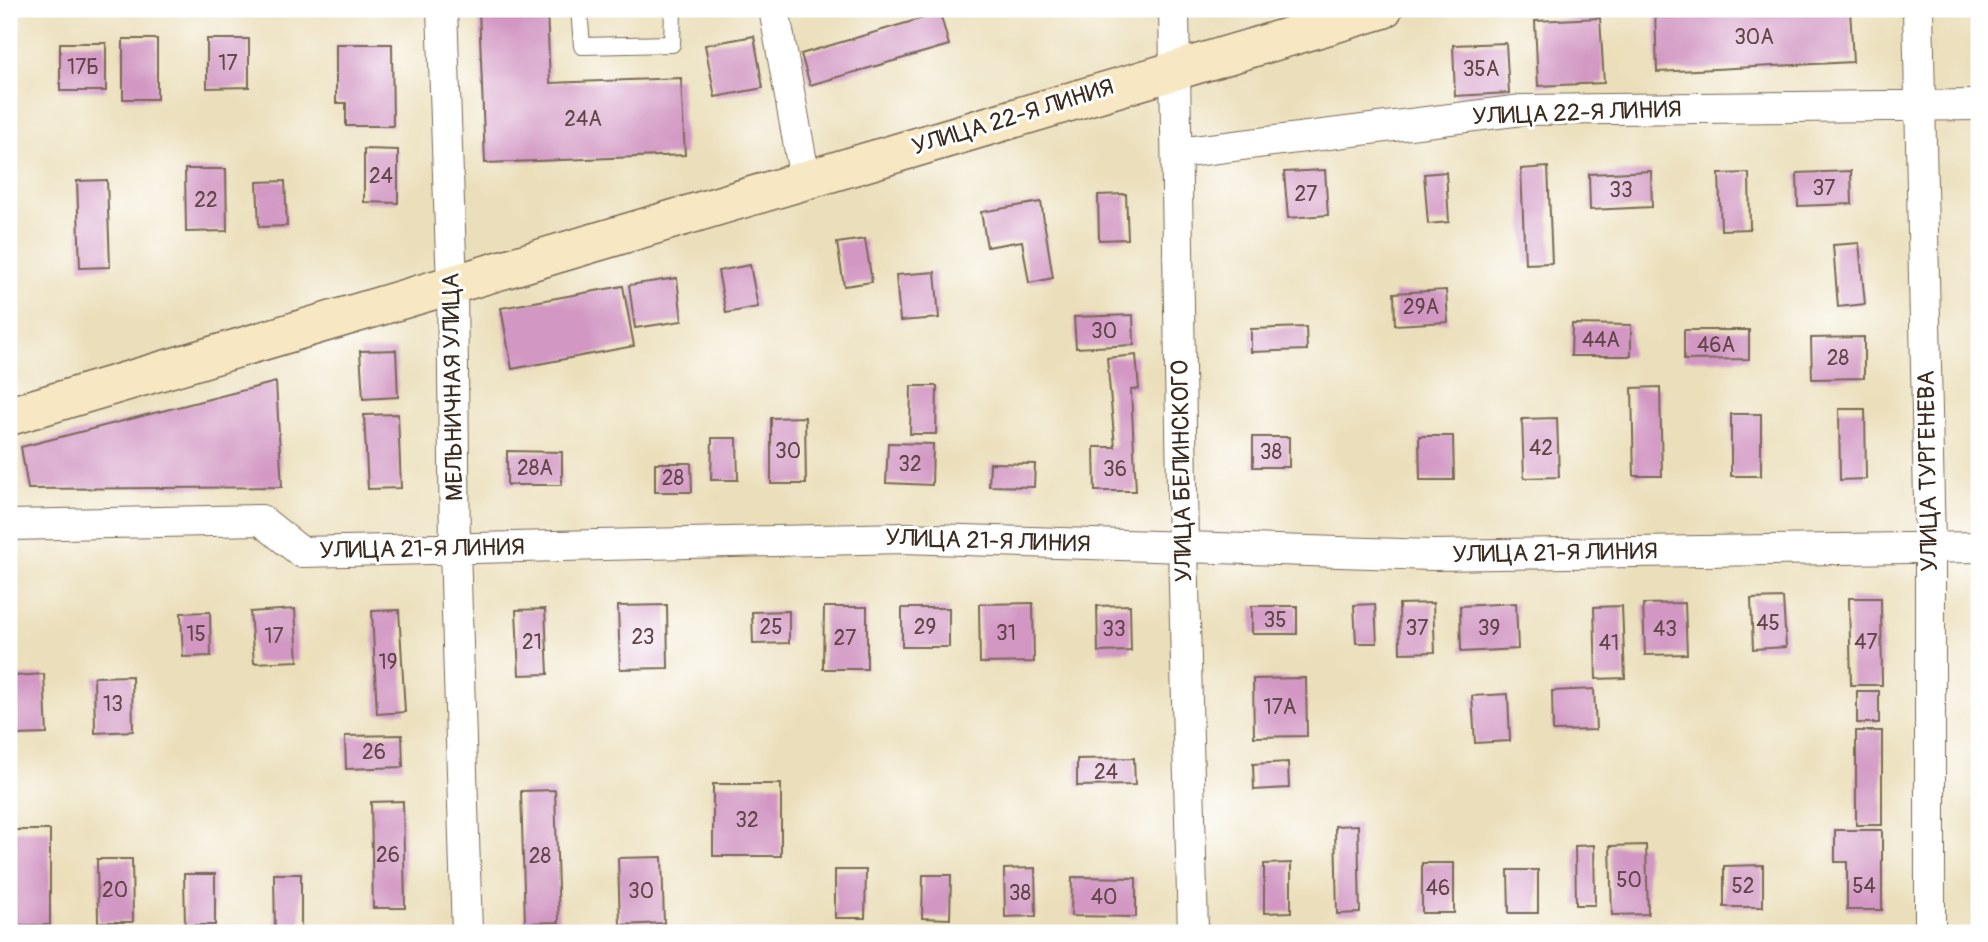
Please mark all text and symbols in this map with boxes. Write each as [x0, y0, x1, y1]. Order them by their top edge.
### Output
house number: 30А [1734, 24, 1774, 51]
house number: 17 [218, 50, 238, 77]
house number: 17Б [67, 54, 99, 81]
house number: 35А [1463, 56, 1499, 83]
street label: УЛИЦА 22-Я ЛИНИЯ [909, 73, 1117, 161]
street label: УЛИЦА 22-Я ЛИНИЯ [1472, 95, 1682, 131]
house number: 24А [564, 106, 602, 133]
house number: 24 [369, 163, 393, 190]
house number: 37 [1813, 175, 1835, 202]
house number: 33 [1609, 177, 1633, 204]
house number: 27 [1295, 181, 1317, 208]
house number: 22 [194, 187, 218, 214]
street label: МЕЛЬНИЧНАЯ УЛИЦА [437, 273, 469, 501]
house number: 29А [1403, 294, 1439, 321]
house number: 30 [1091, 318, 1117, 345]
house number: 44А [1582, 327, 1620, 354]
house number: 46А [1697, 332, 1735, 359]
house number: 28 [1827, 345, 1849, 372]
street label: УЛИЦА БЕЛИНСКОГО [1166, 360, 1198, 582]
street label: УЛИЦА ТУРГЕНЕВА [1912, 370, 1944, 572]
house number: 42 [1529, 435, 1553, 462]
house number: 30 [775, 438, 801, 465]
house number: 38 [1260, 439, 1282, 466]
house number: 32 [898, 451, 922, 478]
house number: 28А [517, 455, 553, 482]
house number: 36 [1103, 456, 1127, 483]
house number: 28 [662, 465, 684, 492]
street label: УЛИЦА 21-Я ЛИНИЯ [885, 523, 1091, 559]
street label: УЛИЦА 21-Я ЛИНИЯ [319, 533, 525, 565]
street label: УЛИЦА 21-Я ЛИНИЯ [1452, 537, 1658, 569]
house number: 35 [1263, 607, 1287, 634]
house number: 45 [1756, 610, 1780, 637]
house number: 25 [759, 614, 783, 641]
house number: 29 [914, 614, 936, 641]
house number: 37 [1406, 615, 1428, 642]
house number: 39 [1478, 615, 1500, 642]
house number: 33 [1102, 616, 1126, 643]
house number: 43 [1653, 616, 1677, 643]
house number: 31 [996, 620, 1016, 647]
house number: 15 [186, 621, 206, 648]
house number: 17 [264, 623, 284, 650]
house number: 23 [632, 624, 654, 651]
house number: 27 [834, 625, 856, 652]
house number: 21 [522, 629, 542, 656]
house number: 47 [1854, 629, 1878, 656]
house number: 41 [1599, 630, 1619, 657]
house number: 19 [378, 649, 398, 676]
house number: 13 [103, 691, 123, 718]
house number: 17А [1264, 694, 1296, 721]
house number: 26 [362, 739, 386, 766]
house number: 24 [1094, 759, 1118, 786]
house number: 32 [735, 807, 759, 834]
house number: 26 [376, 842, 400, 869]
house number: 28 [529, 843, 551, 870]
house number: 50 [1616, 867, 1642, 894]
house number: 52 [1731, 873, 1755, 900]
house number: 54 [1852, 873, 1876, 900]
house number: 46 [1426, 875, 1450, 902]
house number: 20 [102, 877, 128, 904]
house number: 30 [628, 878, 654, 905]
house number: 38 [1009, 880, 1031, 907]
house number: 40 [1091, 884, 1117, 911]

